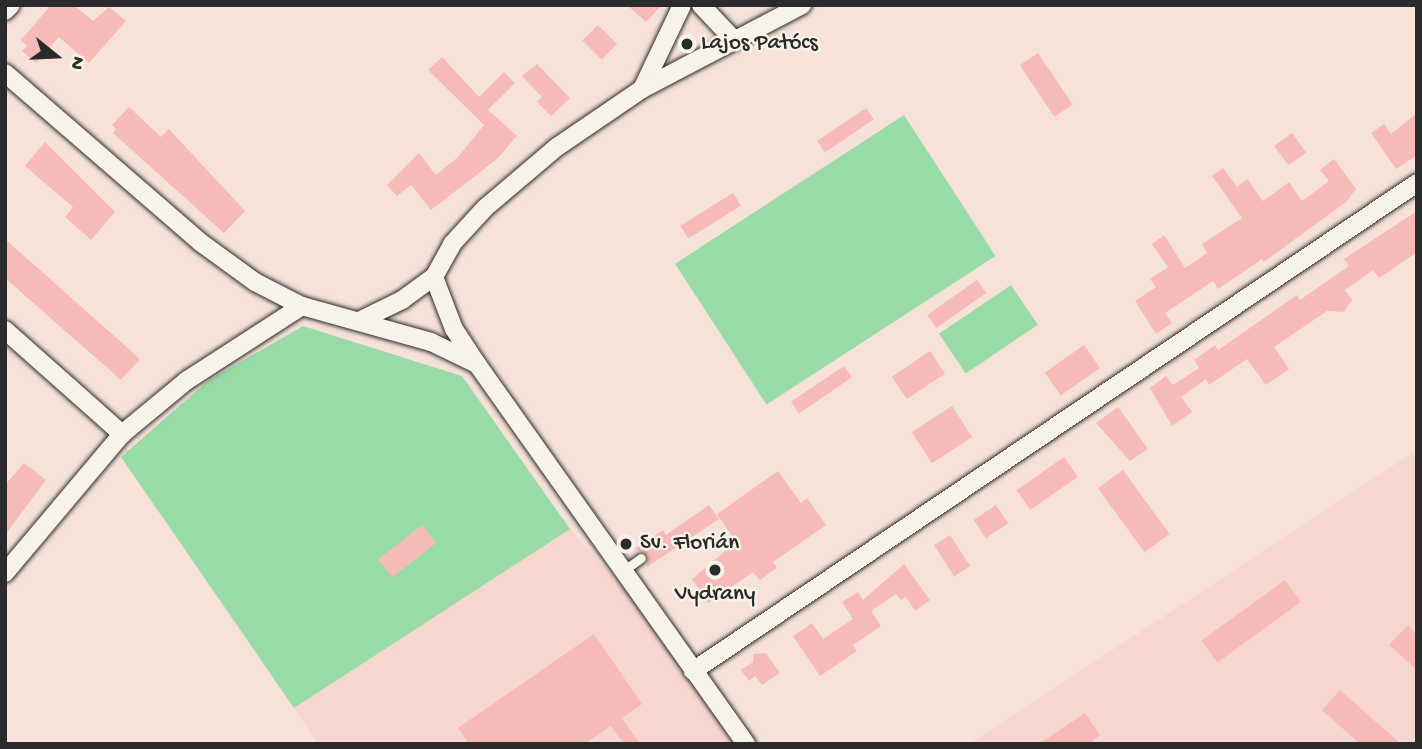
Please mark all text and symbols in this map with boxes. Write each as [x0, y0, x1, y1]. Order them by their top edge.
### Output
north arrow [21, 21, 91, 91]
place label: Lajos Patócs [701, 30, 818, 58]
marker: Lajos Patócs [679, 36, 695, 52]
text: N [64, 53, 89, 72]
place label: Sv. Florián [640, 530, 739, 558]
marker: Sv. Florián [618, 536, 634, 552]
marker: Vydrany [707, 562, 723, 578]
place label: Vydrany [675, 581, 755, 609]

